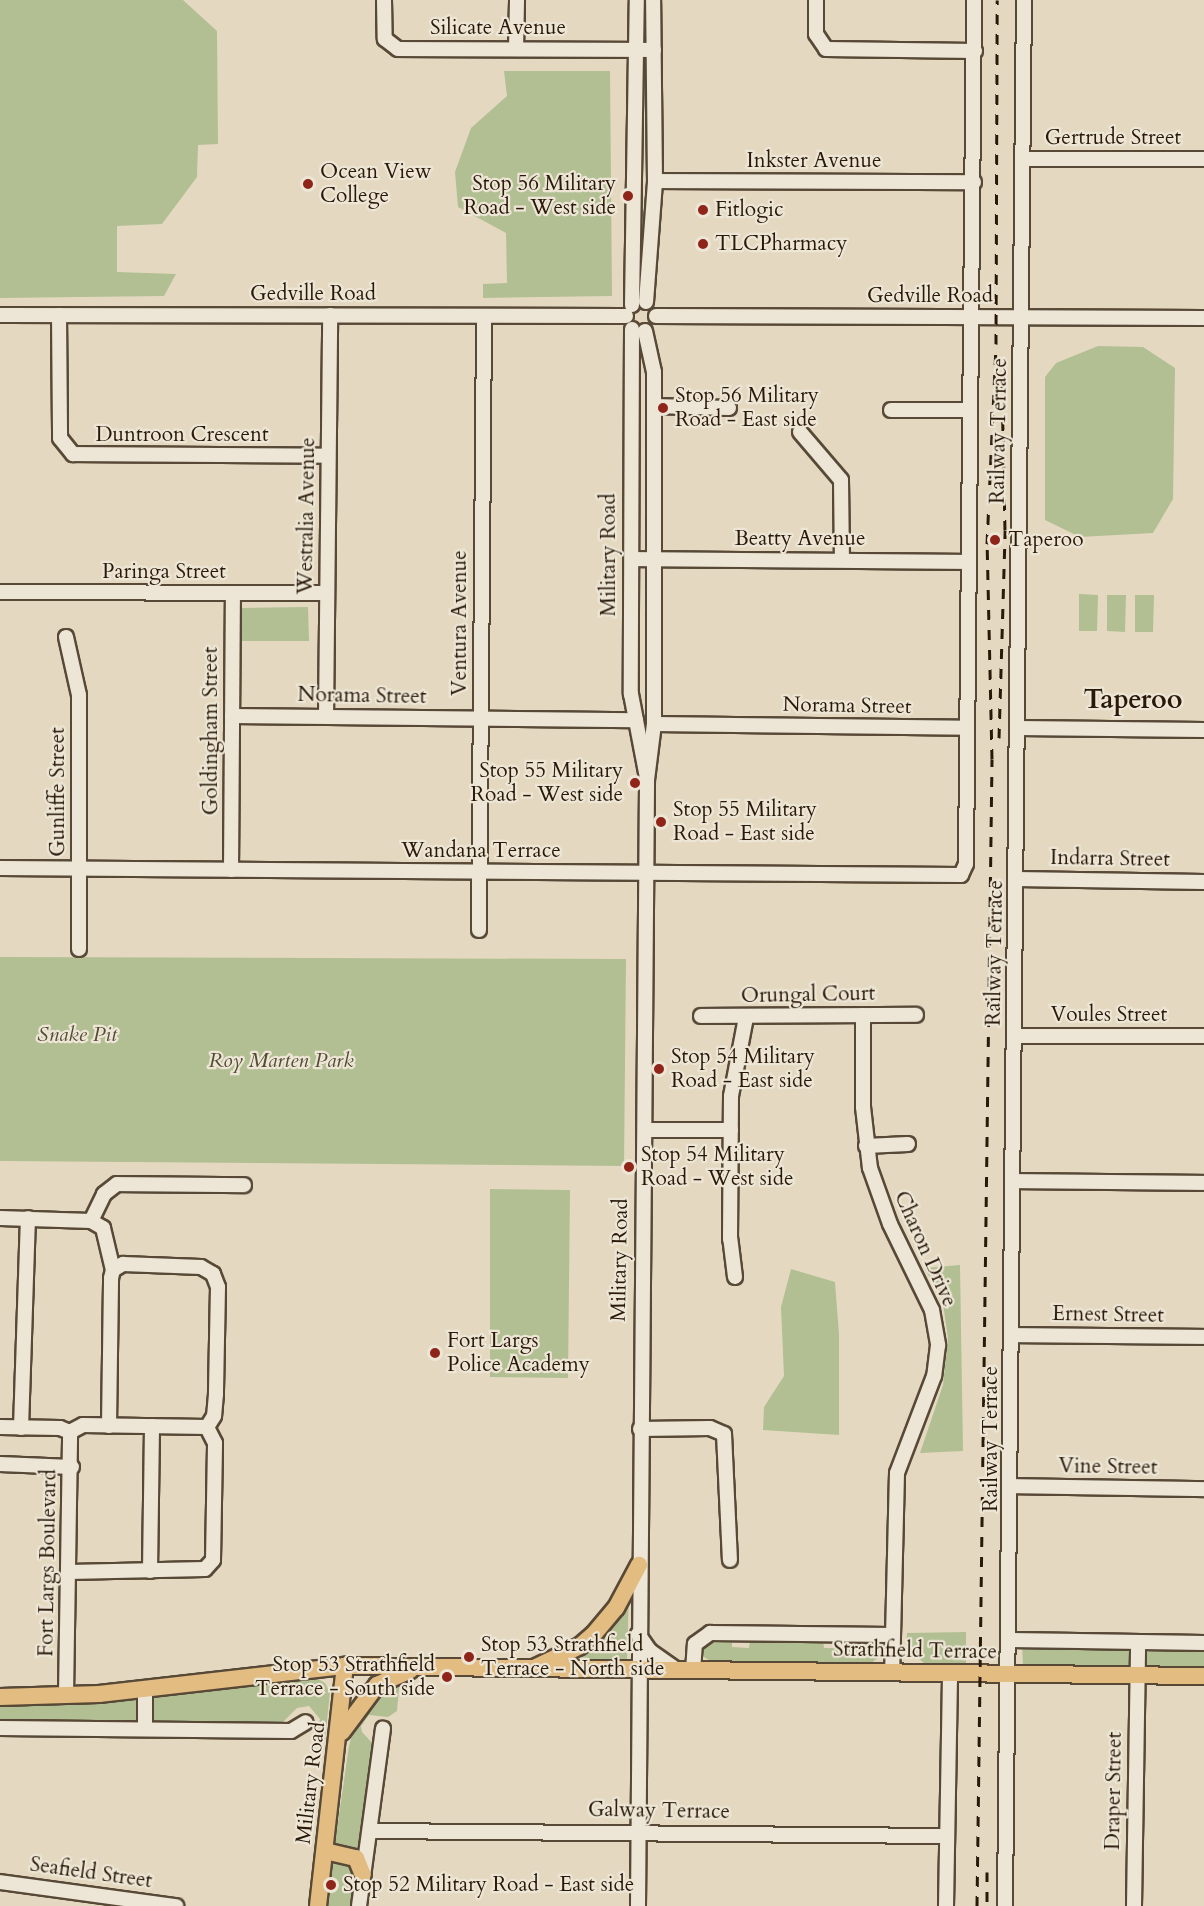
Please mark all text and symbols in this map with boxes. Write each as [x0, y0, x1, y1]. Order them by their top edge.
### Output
street label: Silicate Avenue [430, 15, 566, 41]
street label: Gertrude Street [1045, 125, 1181, 151]
street label: Inkster Avenue [747, 148, 881, 174]
place label: Ocean View College [320, 159, 432, 209]
place label: Stop 56 Military Road - West side [464, 171, 616, 221]
marker: Ocean View College [301, 177, 315, 191]
marker: Stop 56 Military Road - West side [621, 189, 635, 203]
place label: Fitlogic [715, 197, 783, 223]
marker: Fitlogic [696, 203, 710, 217]
place label: TLCPharmacy [715, 231, 847, 257]
marker: TLCPharmacy [696, 237, 710, 251]
street label: Gedville Road [250, 281, 376, 307]
street label: Gedville Road [867, 283, 993, 309]
street label: Railway Terrace [985, 358, 1013, 504]
place label: Stop 56 Military Road - East side [675, 383, 819, 433]
marker: Stop 56 Military Road - East side [656, 401, 670, 415]
street label: Duntroon Crescent [95, 422, 269, 448]
street label: Westralia Avenue [293, 437, 321, 595]
street label: Military Road [596, 493, 622, 617]
street label: Beatty Avenue [735, 526, 865, 552]
place label: Taperoo [1008, 527, 1084, 553]
marker: Taperoo [986, 531, 1004, 549]
street label: Ventura Avenue [447, 550, 473, 696]
street label: Paringa Street [102, 559, 226, 585]
street label: Goldingham Street [198, 647, 224, 815]
street label: Norama Street [297, 682, 427, 710]
district label: Taperoo [1083, 684, 1183, 716]
street label: Norama Street [782, 692, 912, 720]
street label: Gunliffe Street [45, 727, 71, 857]
place label: Stop 55 Military Road - West side [471, 758, 623, 808]
marker: Stop 55 Military Road - West side [628, 776, 642, 790]
place label: Stop 55 Military Road - East side [673, 797, 817, 847]
marker: Stop 55 Military Road - East side [654, 815, 668, 829]
street label: Wandana Terrace [401, 838, 561, 864]
street label: Indarra Street [1050, 845, 1170, 873]
street label: Railway Terrace [981, 880, 1009, 1026]
street label: Orungal Court [741, 981, 875, 1009]
street label: Voules Street [1051, 1002, 1167, 1028]
park label: Snake Pit [37, 1022, 117, 1048]
place label: Stop 54 Military Road - East side [671, 1044, 815, 1094]
park label: Roy Marten Park [208, 1048, 354, 1074]
marker: Stop 54 Military Road - East side [652, 1062, 666, 1076]
place label: Stop 54 Military Road - West side [641, 1142, 793, 1192]
marker: Stop 54 Military Road - West side [622, 1160, 636, 1174]
street label: Charon Drive [888, 1187, 962, 1311]
street label: Military Road [606, 1198, 634, 1322]
street label: Ernest Street [1052, 1301, 1164, 1329]
place label: Fort Largs Police Academy [447, 1328, 590, 1378]
marker: Fort Largs Police Academy [428, 1346, 442, 1360]
street label: Railway Terrace [978, 1366, 1004, 1512]
street label: Vine Street [1058, 1454, 1158, 1480]
street label: Fort Largs Boulevard [34, 1469, 62, 1657]
place label: Stop 53 Strathfield Terrace - North side [481, 1632, 664, 1682]
street label: Strathfield Terrace [833, 1637, 997, 1665]
marker: Stop 53 Strathfield Terrace - North side [462, 1650, 476, 1664]
place label: Stop 53 Strathfield Terrace - South side [255, 1652, 435, 1702]
marker: Stop 53 Strathfield Terrace - South side [440, 1670, 454, 1684]
street label: Military Road [291, 1720, 331, 1846]
street label: Draper Street [1100, 1732, 1128, 1850]
street label: Galway Terrace [588, 1797, 730, 1825]
street label: Seafield Street [28, 1852, 154, 1894]
place label: Stop 52 Military Road - East side [343, 1872, 634, 1898]
marker: Stop 52 Military Road - East side [324, 1878, 338, 1892]

